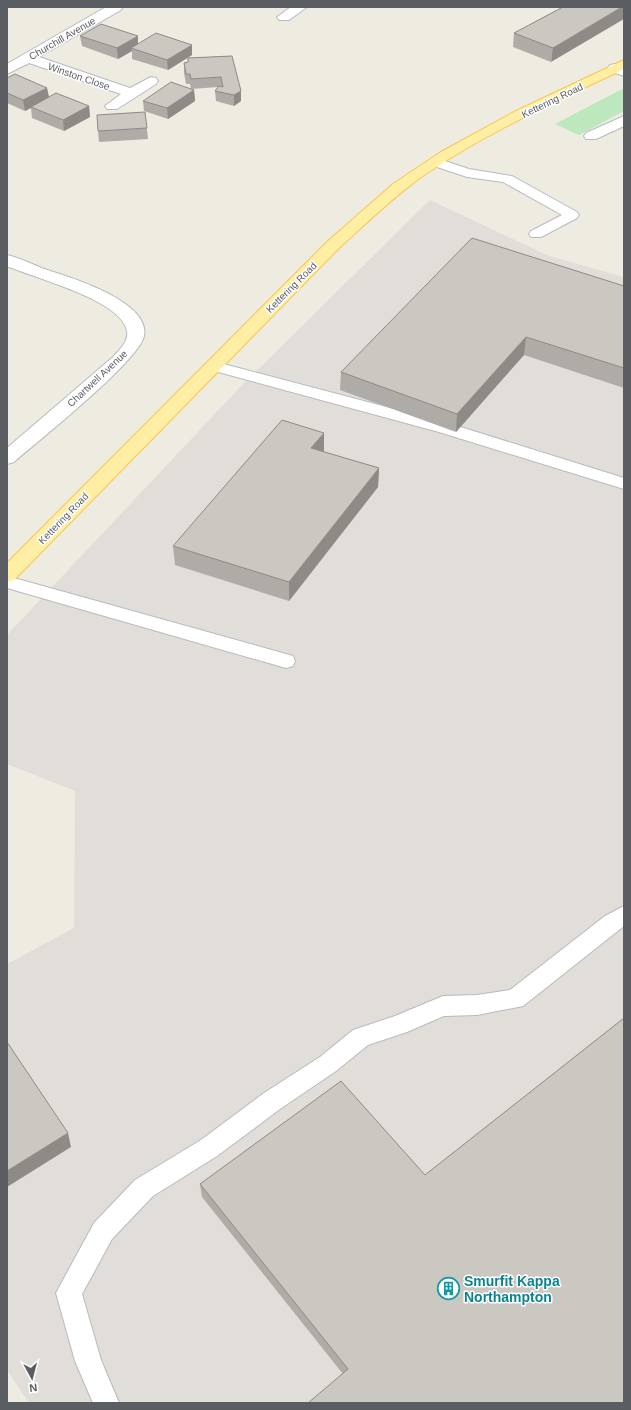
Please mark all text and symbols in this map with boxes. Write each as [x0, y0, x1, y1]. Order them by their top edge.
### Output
street label: Churchill Avenue [27, 15, 98, 62]
street label: Winston Close [47, 61, 112, 92]
street label: Kettering Road [520, 81, 585, 120]
street label: Kettering Road [264, 260, 319, 315]
street label: Chartwell Avenue [65, 348, 130, 409]
street label: Kettering Road [36, 491, 90, 546]
place label: Smurfit Kappa Northampton [464, 1273, 560, 1305]
building icon: Smurfit Kappa Northampton [436, 1276, 462, 1302]
north arrow [12, 1358, 52, 1398]
text: N [28, 1381, 38, 1394]

